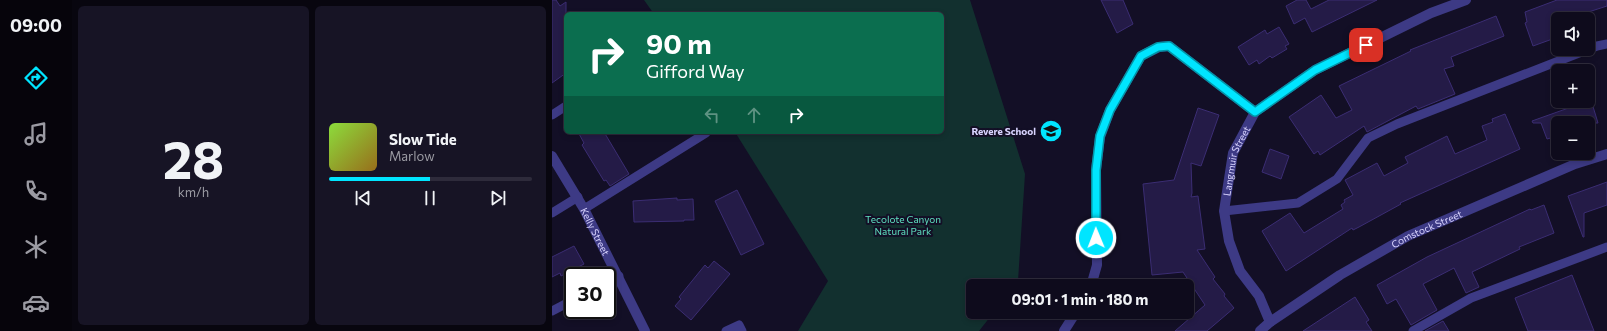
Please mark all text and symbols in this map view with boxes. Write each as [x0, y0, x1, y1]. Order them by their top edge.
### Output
map controls [1551, 12, 1595, 160]
button: sound [1551, 12, 1595, 56]
text: 09:00 [10, 14, 62, 36]
text: 90 m [646, 26, 712, 60]
icon: right [580, 28, 632, 80]
pin [1349, 28, 1383, 62]
icon: arrive [1355, 34, 1377, 56]
text: Gifford Way [646, 60, 745, 82]
icon: directions [22, 64, 50, 92]
button: + [1551, 64, 1595, 108]
icon: left [701, 104, 723, 126]
icon: ahead [743, 104, 765, 126]
icon: right [785, 104, 807, 126]
button: − [1551, 116, 1595, 160]
school or university icon: Revere School [1038, 118, 1064, 144]
icon: music [22, 120, 50, 148]
street label: Langmuir Street [1220, 124, 1252, 197]
place label: Revere School [971, 125, 1036, 137]
text: 28 [163, 126, 224, 190]
text: Slow Tide [389, 130, 457, 148]
text: Marlow [389, 148, 435, 164]
icon: phone [22, 177, 50, 205]
text: km/h [178, 184, 209, 200]
icon: previous [352, 187, 374, 209]
icon: pause [419, 187, 441, 209]
icon: next [487, 187, 509, 209]
street label: Kelly Street [578, 205, 612, 257]
street label: Comstock Street [1389, 207, 1464, 250]
park label: Tecolote Canyon Natural Park [865, 213, 941, 237]
position arrow [1075, 217, 1117, 259]
icon: climate [22, 233, 50, 261]
speed limit sign: 30 [564, 267, 616, 319]
icon: car [22, 289, 50, 317]
text: 09:01 · 1 min · 180 m [1012, 290, 1148, 308]

